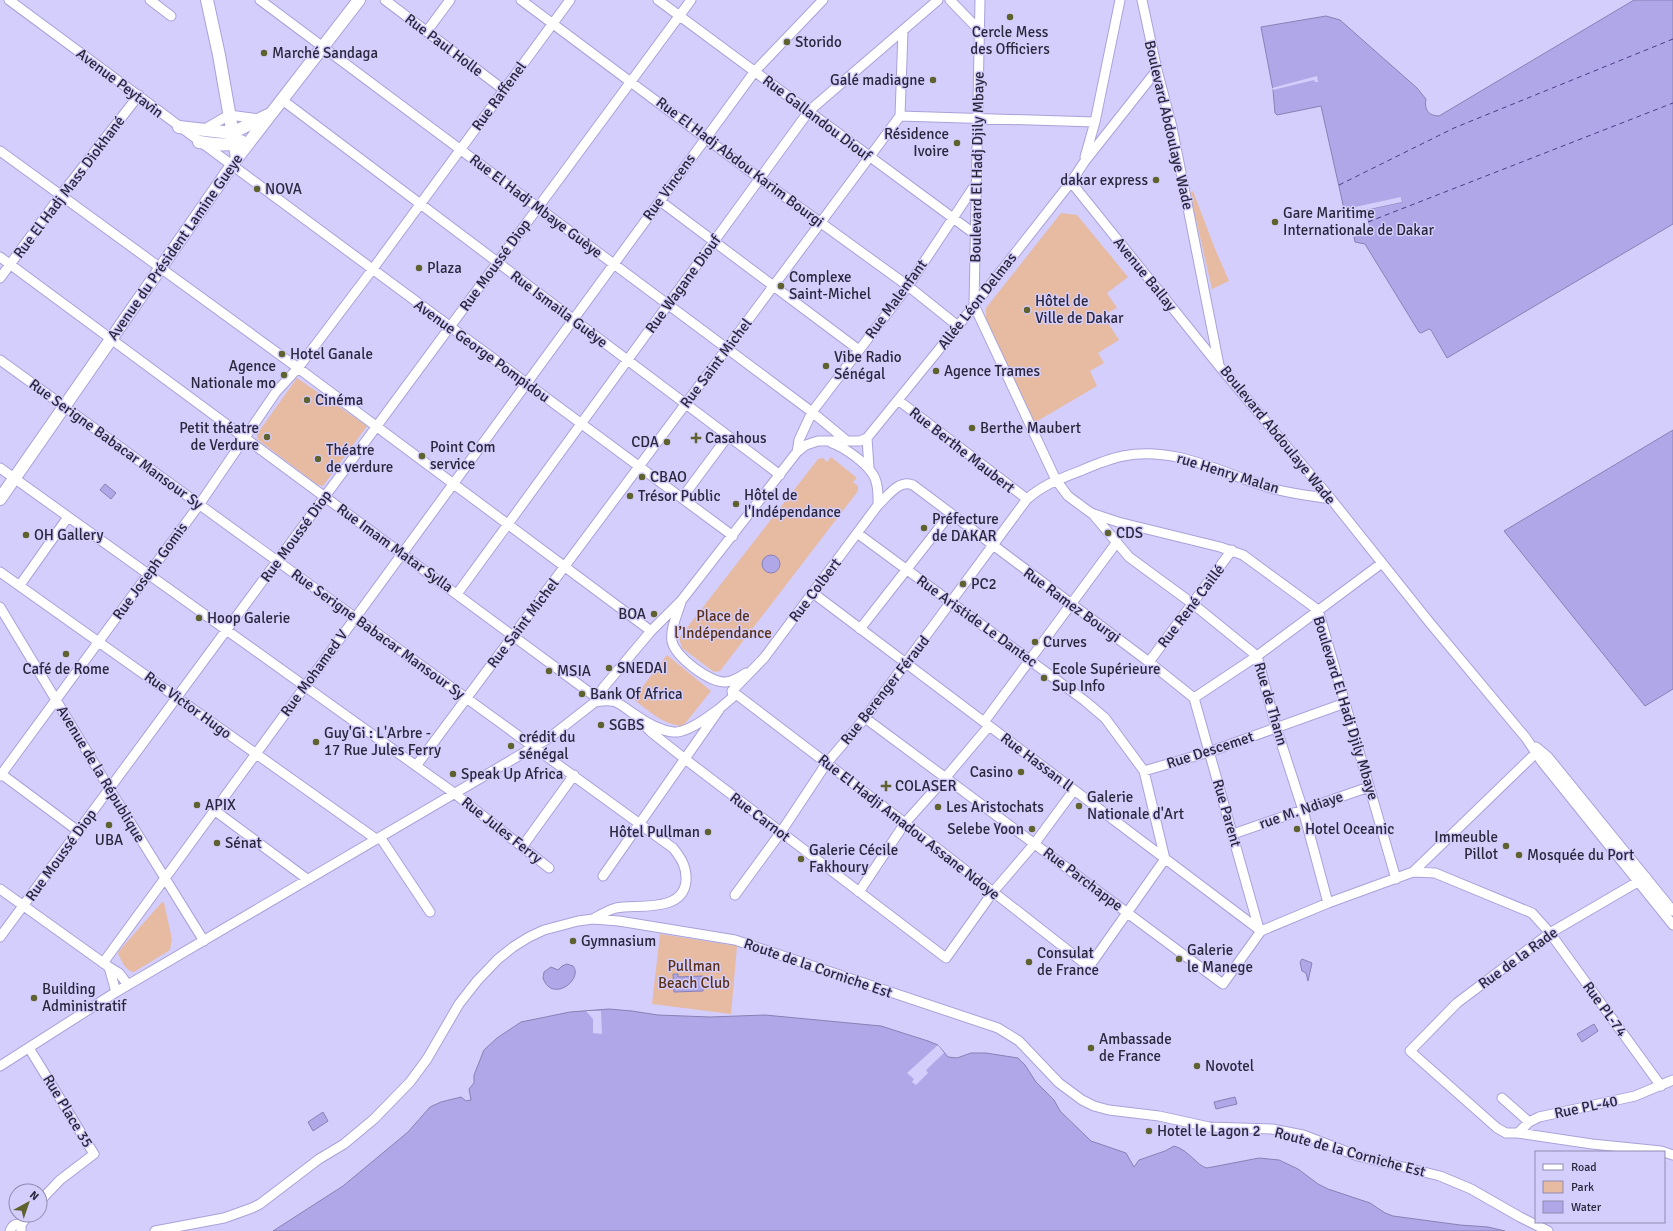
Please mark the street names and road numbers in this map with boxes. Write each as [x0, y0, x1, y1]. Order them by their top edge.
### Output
street label: Rue Paul Holle [401, 10, 487, 80]
street label: Boulevard Abdoulaye Wade [1141, 38, 1197, 212]
street label: Avenue Peytavin [73, 44, 167, 122]
street label: Rue Raffenel [468, 58, 530, 134]
street label: Rue Gallandou Diouf [759, 71, 876, 165]
street label: Boulevard El Hadj Djily Mbaye [966, 71, 988, 263]
street label: Rue El Hadj Abdou Karim Bourgi [653, 93, 827, 231]
street label: Rue El Hadj Mass Diokhané [10, 112, 128, 262]
street label: Avenue du Président Lamine Gueye [104, 150, 246, 344]
street label: Rue El Hadj Mbaye Guèye [466, 150, 606, 262]
street label: Rue Vincens [639, 150, 699, 224]
street label: Rue Moussé Diop [456, 215, 534, 314]
street label: Rue Wagane Diouf [641, 231, 725, 337]
street label: Avenue Ballay [1110, 233, 1180, 315]
street label: Allée Léon Delmas [934, 249, 1021, 353]
street label: Rue Malenfant [861, 256, 931, 342]
street label: Rue Ismaila Guèye [507, 267, 611, 351]
street label: Avenue George Pompidou [411, 296, 553, 406]
street label: Rue Saint Michel [676, 315, 756, 411]
street label: Boulevard Abdoulaye Wade [1216, 362, 1340, 508]
street label: Rue Serigne Babacar Mansour Sy [26, 375, 206, 513]
street label: Rue Berthe Maubert [906, 403, 1018, 497]
street label: rue Henry Malan [1174, 449, 1282, 497]
street label: Rue Moussé Diop [257, 486, 335, 585]
street label: Rue Imam Matar Sylla [333, 500, 457, 596]
street label: Rue Joseph Gomis [109, 519, 192, 623]
street label: Rue Colbert [785, 555, 845, 625]
street label: Rue René Caillé [1154, 561, 1228, 651]
street label: Rue Ramez Bourgi [1020, 564, 1124, 646]
street label: Rue Serigne Babacar Mansour Sy [288, 565, 468, 703]
street label: Rue Aristide Le Dantec [913, 571, 1041, 671]
street label: Rue Saint Michel [483, 575, 563, 671]
street label: Boulevard El Hadj Djily Mbaye [1309, 614, 1383, 802]
street label: Rue Mohamed V [277, 626, 352, 720]
street label: Rue Berenger Féraud [837, 632, 933, 748]
street label: Rue de Thann [1251, 660, 1291, 748]
street label: Rue Victor Hugo [141, 667, 235, 743]
street label: Avenue de la République [53, 702, 149, 846]
street label: Rue Descemet [1164, 727, 1256, 773]
street label: Rue Hassan ll [997, 729, 1077, 795]
street label: Rue El Hadji Amadou Assane Ndoye [814, 750, 1004, 904]
street label: Rue Parent [1209, 777, 1245, 849]
street label: rue M. Ndiaye [1257, 787, 1345, 833]
street label: Rue Carnot [726, 788, 794, 846]
street label: Rue Jules Ferry [458, 793, 546, 867]
street label: Rue Moussé Diop [22, 805, 100, 904]
street label: Rue Parchappe [1040, 843, 1126, 915]
street label: Rue de la Rade [1475, 923, 1561, 993]
street label: Route de la Corniche Est [741, 934, 895, 1002]
street label: Rue PL-74 [1579, 978, 1631, 1040]
street label: Rue Place 35 [39, 1071, 97, 1151]
street label: Rue PL-40 [1553, 1092, 1619, 1122]
street label: Route de la Corniche Est [1272, 1123, 1428, 1181]

